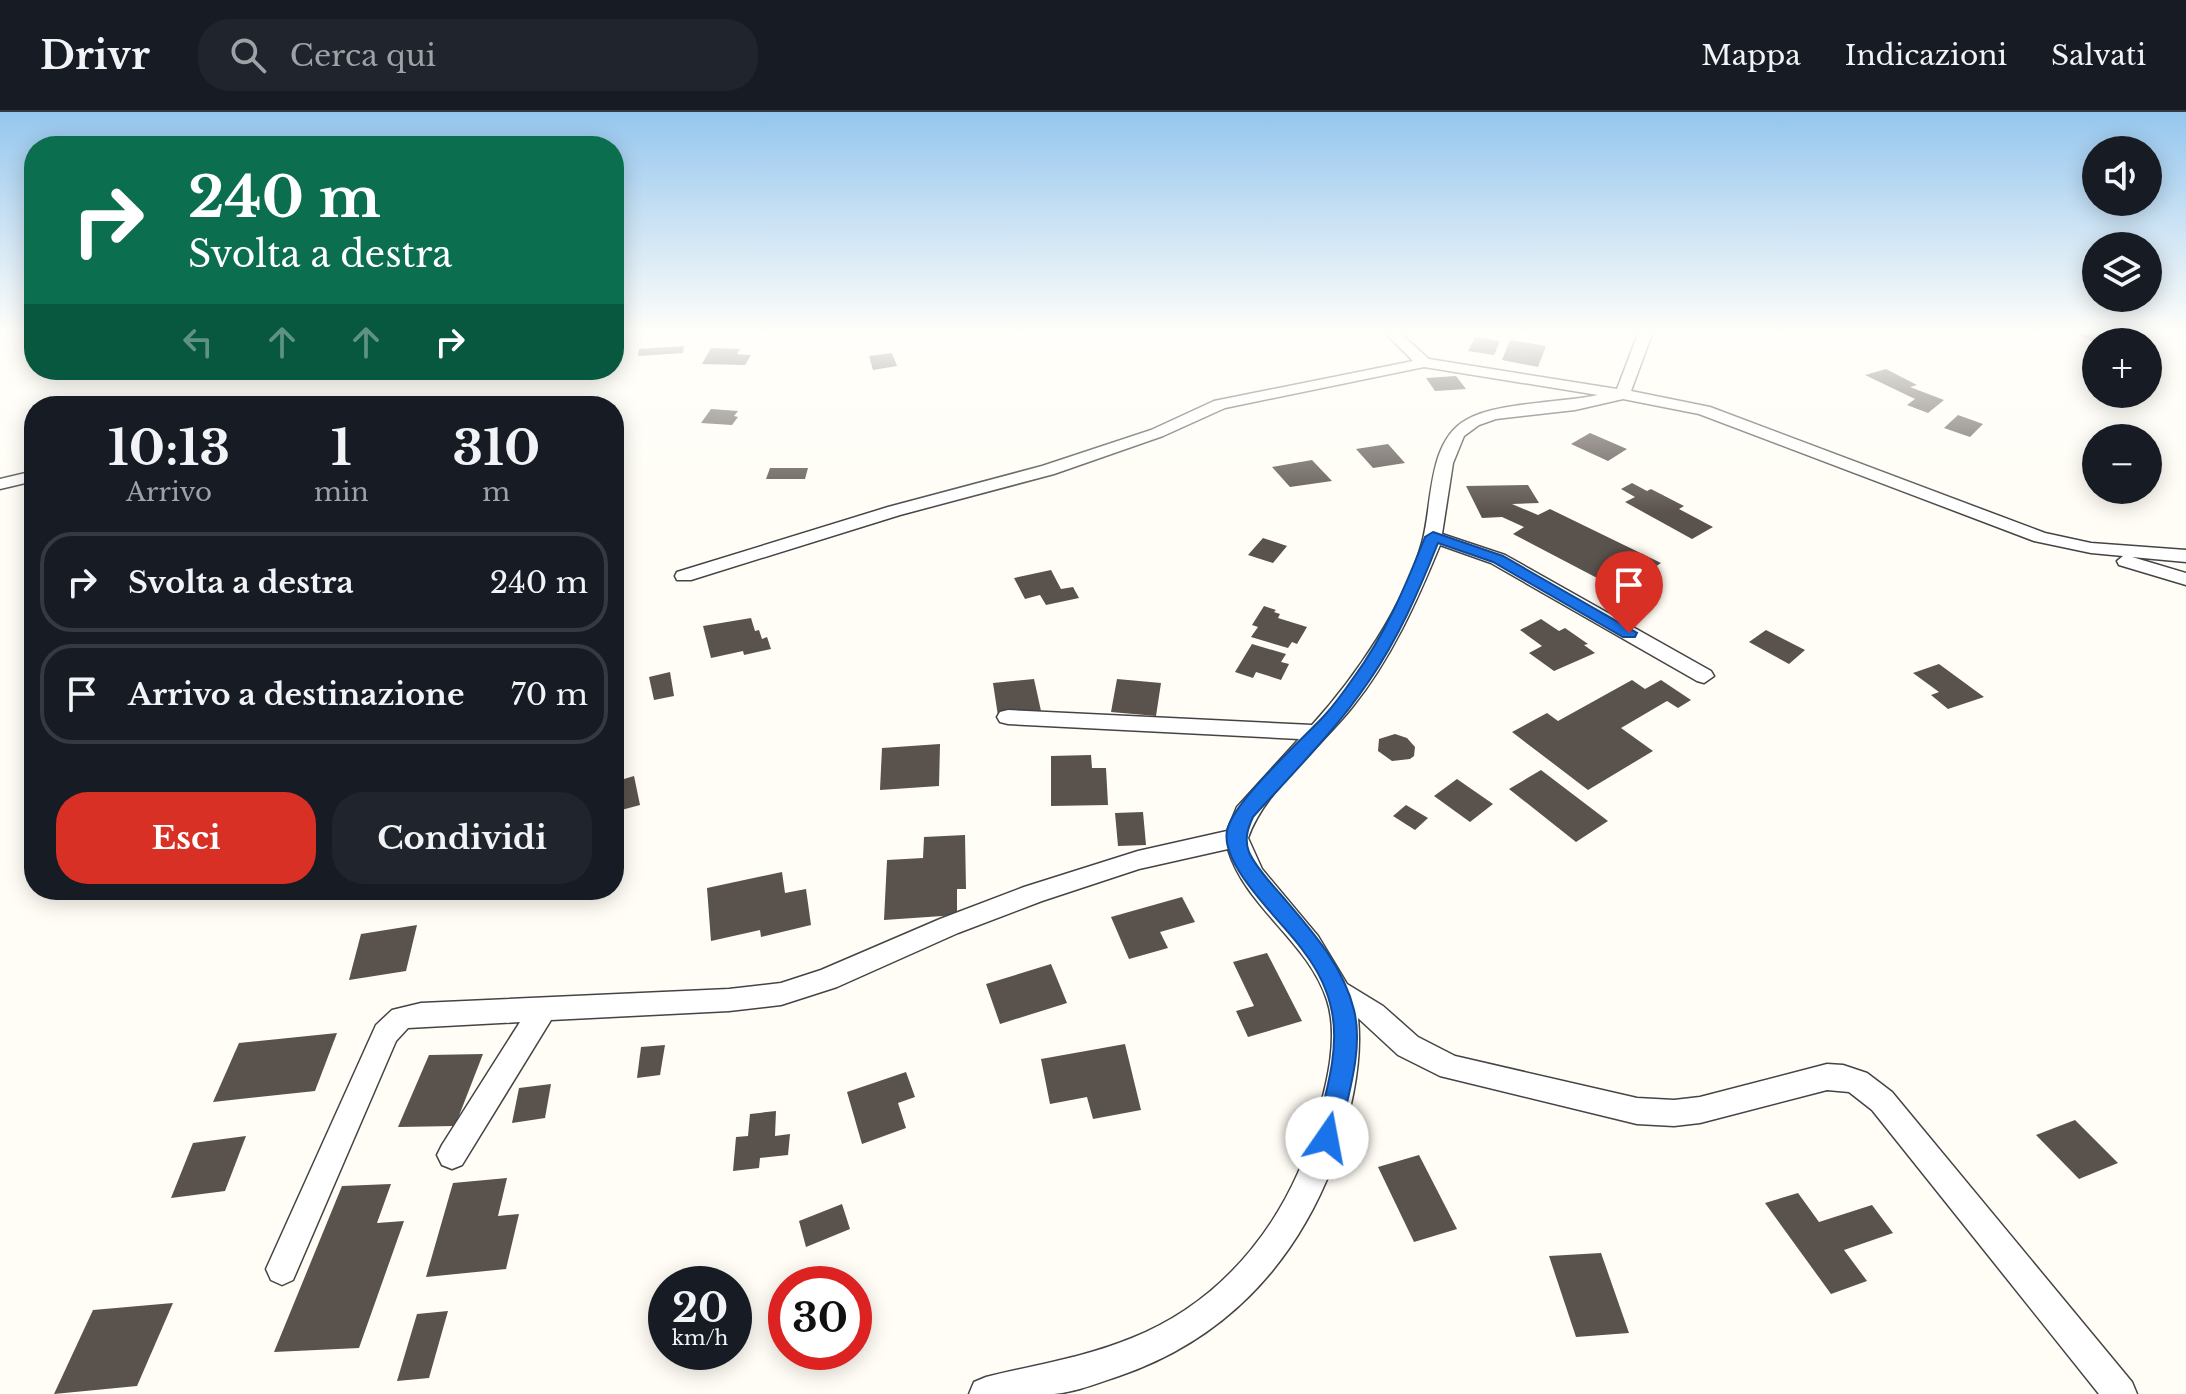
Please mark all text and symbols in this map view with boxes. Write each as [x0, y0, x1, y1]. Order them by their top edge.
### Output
search box [198, 19, 758, 91]
text: Drivr [40, 32, 150, 79]
icon: search [226, 33, 270, 77]
text: Cerca qui [290, 37, 436, 74]
text: Mappa [1701, 38, 1801, 73]
text: Indicazioni [1845, 38, 2007, 73]
text: Salvati [2051, 38, 2146, 73]
map controls [2082, 136, 2162, 504]
button: sound [2082, 136, 2162, 216]
text: 240 m [188, 163, 381, 232]
icon: right [56, 168, 160, 272]
text: Svolta a destra [188, 232, 452, 277]
button: layers [2082, 232, 2162, 312]
icon: left [176, 320, 220, 364]
icon: ahead [260, 320, 304, 364]
icon: ahead [344, 320, 388, 364]
icon: right [428, 320, 472, 364]
button: + [2082, 328, 2162, 408]
text: 10:13 [108, 418, 230, 478]
text: 1 [331, 418, 352, 478]
text: 310 [452, 418, 540, 478]
button: − [2082, 424, 2162, 504]
text: Arrivo [126, 476, 212, 508]
text: min [314, 476, 369, 508]
text: m [482, 476, 510, 508]
pin [1595, 551, 1663, 633]
icon: right [60, 560, 104, 604]
icon: arrive [1607, 563, 1651, 607]
text: Svolta a destra [128, 564, 354, 601]
text: 240 m [490, 564, 588, 601]
icon: arrive [60, 672, 104, 716]
text: Arrivo a destinazione [128, 676, 464, 713]
text: 70 m [511, 676, 588, 713]
button: Esci [56, 792, 316, 884]
button: Condividi [332, 792, 592, 884]
position arrow [1285, 1096, 1369, 1180]
speed limit sign: 30 [768, 1266, 872, 1370]
text: 20 [672, 1283, 728, 1333]
text: km/h [672, 1326, 728, 1350]

